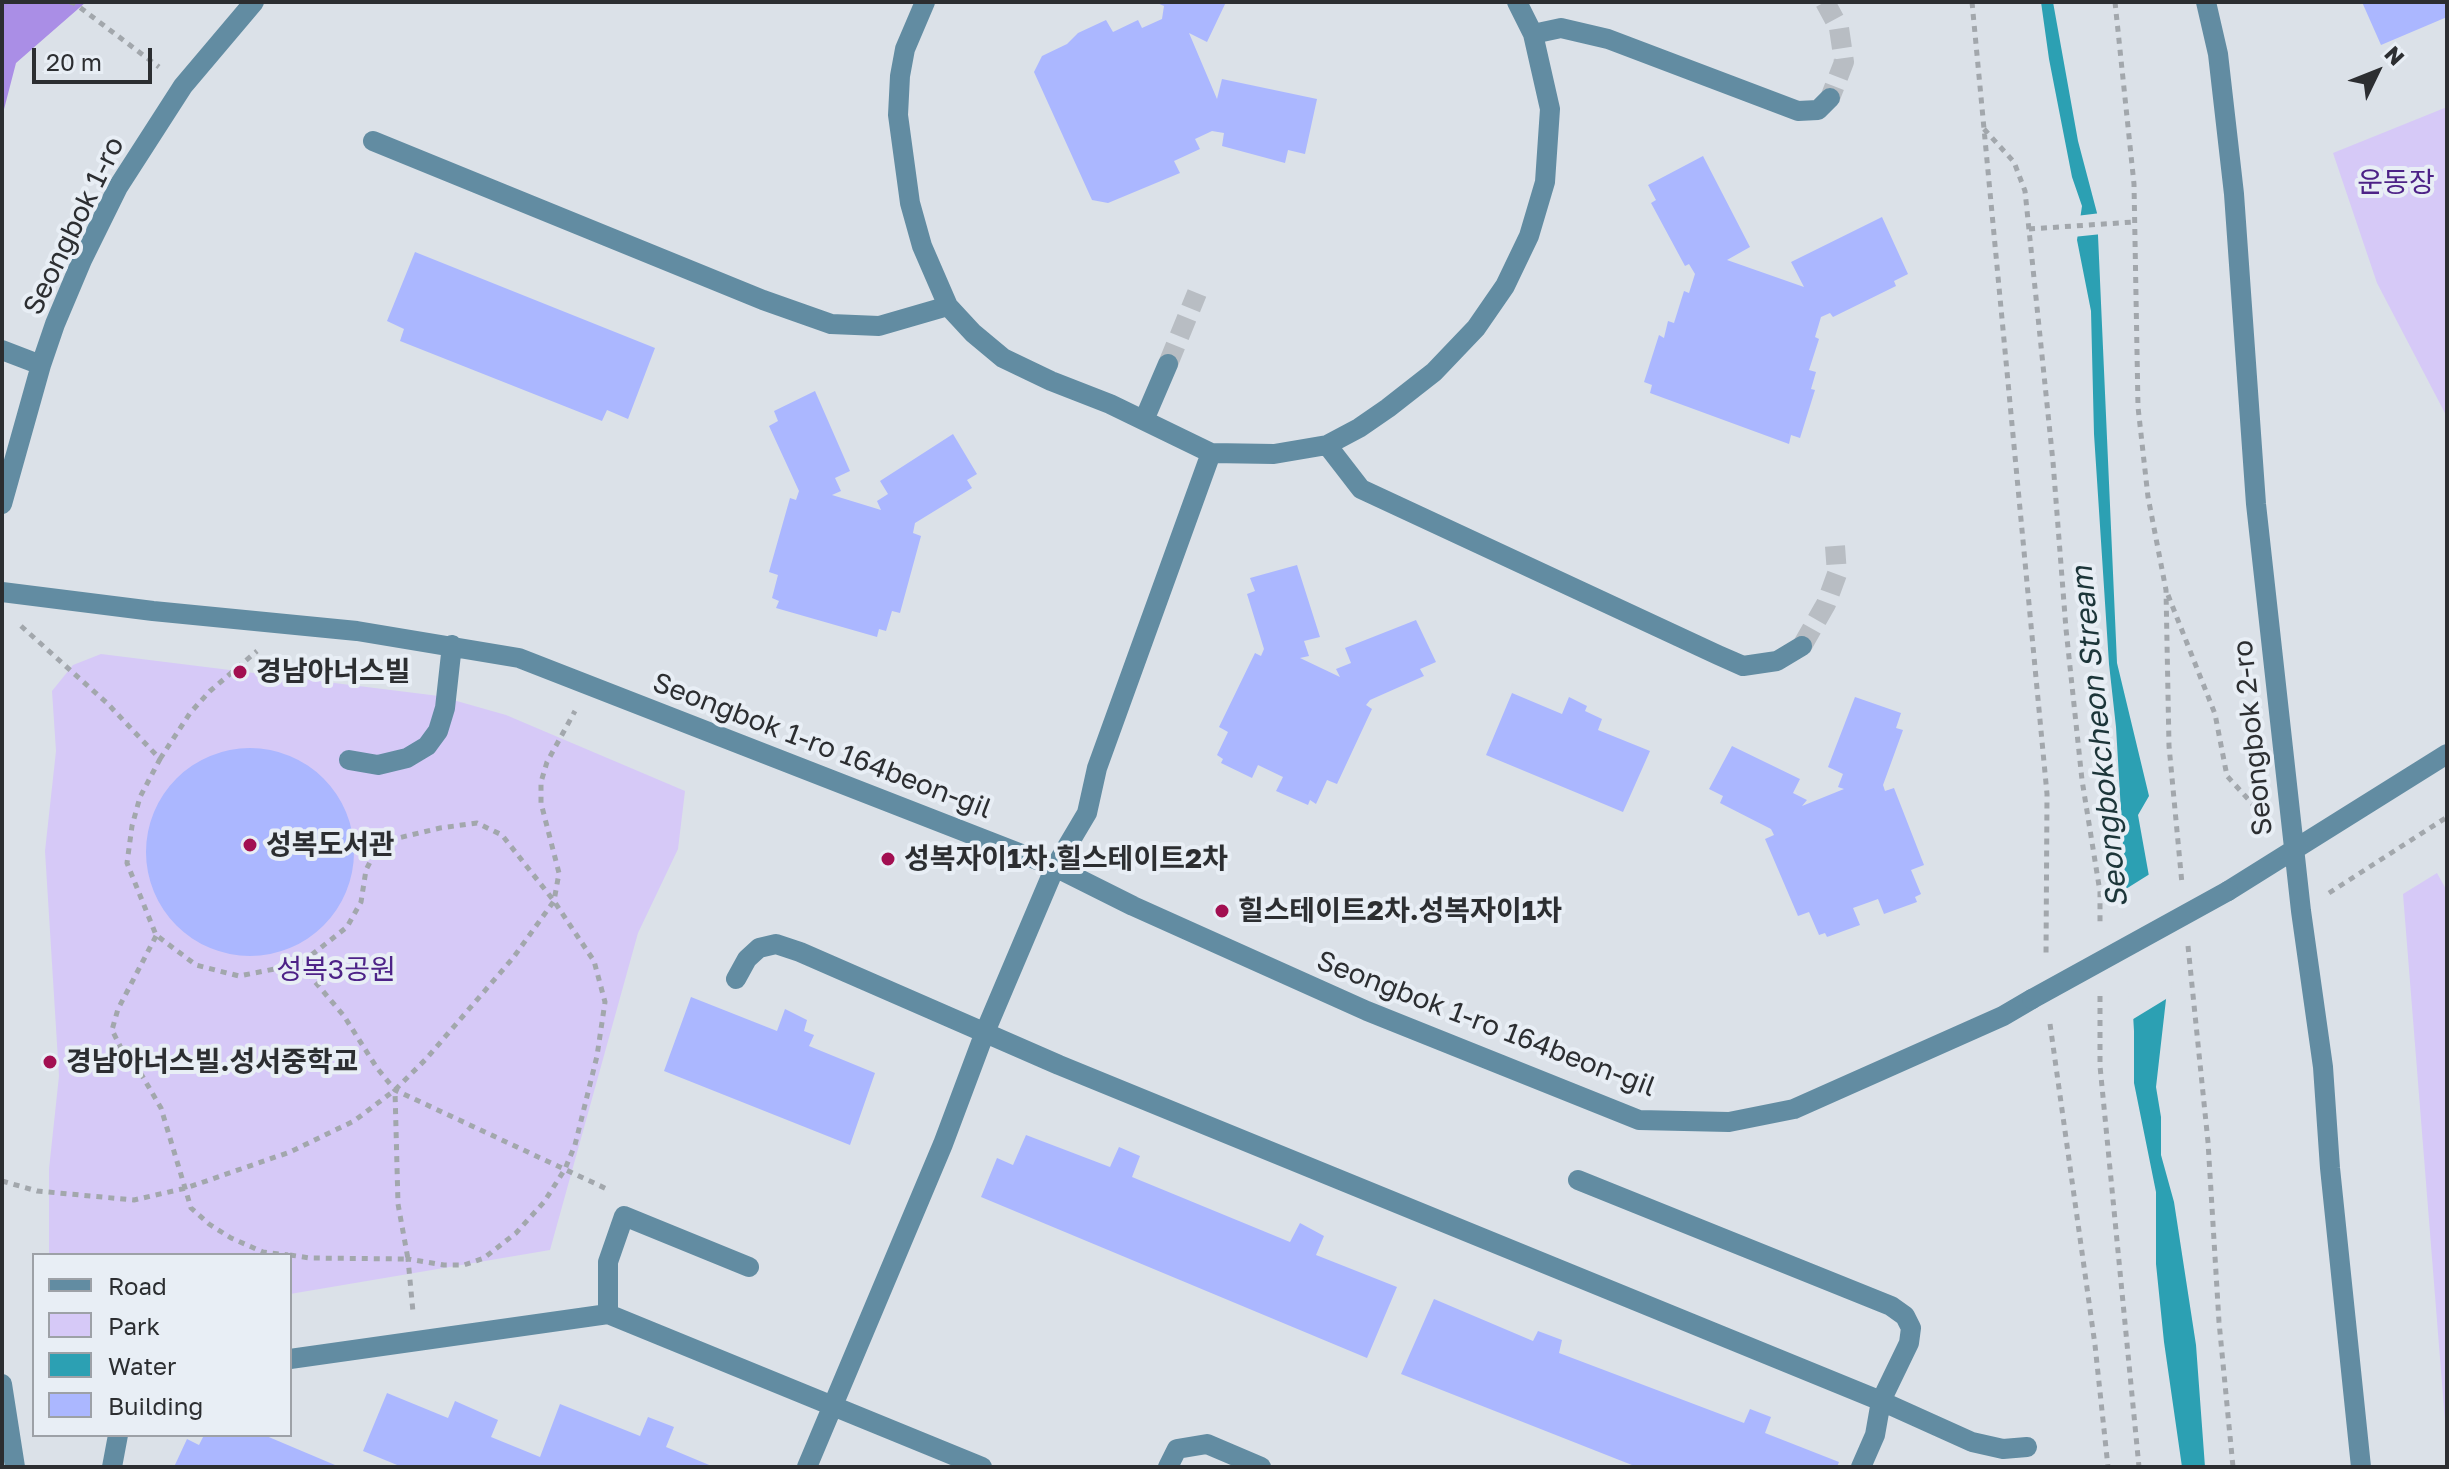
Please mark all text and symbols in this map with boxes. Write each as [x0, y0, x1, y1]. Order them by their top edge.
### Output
scale bar [36, 32, 156, 82]
north arrow [2337, 32, 2417, 112]
text: N [2379, 40, 2410, 71]
text: 20 m [46, 47, 102, 76]
street label: Seongbok 1-ro [16, 131, 132, 321]
park label: 운동장 [2357, 166, 2435, 200]
water label: Seongbokcheon Stream [2064, 564, 2136, 910]
street label: Seongbok 2-ro [2226, 639, 2280, 837]
place label: 경남아너스빌 [256, 655, 411, 689]
marker: 경남아너스빌 [231, 663, 249, 681]
street label: Seongbok 1-ro 164beon-gil [648, 666, 996, 826]
place label: 성복도서관 [266, 828, 395, 862]
marker: 성복도서관 [241, 836, 259, 854]
place label: 성복자이1차.힐스테이트2차 [904, 842, 1228, 876]
marker: 성복자이1차.힐스테이트2차 [879, 850, 897, 868]
place label: 힐스테이트2차.성복자이1차 [1238, 894, 1562, 928]
marker: 힐스테이트2차.성복자이1차 [1213, 902, 1231, 920]
street label: Seongbok 1-ro 164beon-gil [1312, 944, 1660, 1104]
park label: 성복3공원 [276, 953, 396, 987]
place label: 경남아너스빌.성서중학교 [66, 1045, 358, 1079]
marker: 경남아너스빌.성서중학교 [41, 1053, 59, 1071]
legend [32, 1253, 292, 1437]
text: Road [108, 1271, 167, 1300]
text: Park [108, 1311, 160, 1340]
text: Water [108, 1351, 176, 1380]
text: Building [108, 1391, 203, 1420]

